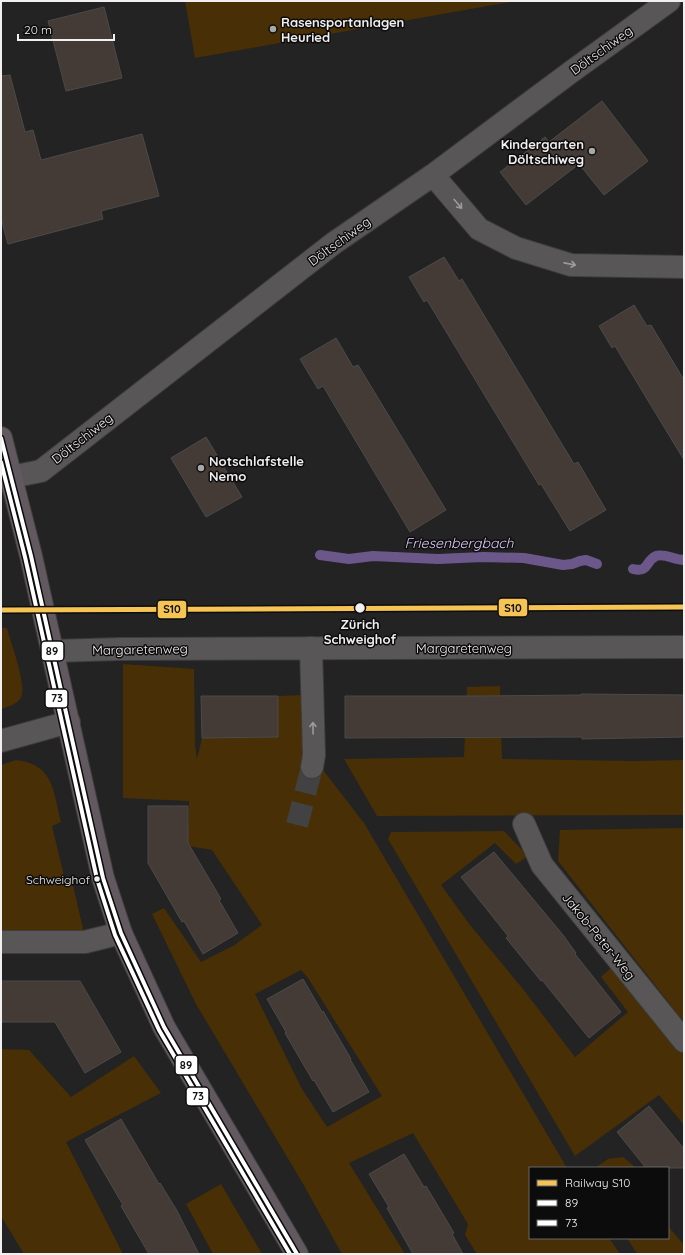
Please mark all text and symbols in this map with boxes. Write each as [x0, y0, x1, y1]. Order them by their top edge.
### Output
place label: Rasensportanlagen Heuried [281, 14, 404, 45]
scale bar [18, 16, 114, 42]
text: 20 m [24, 22, 52, 37]
street label: Döltschiweg [567, 22, 635, 78]
marker: Rasensportanlagen Heuried [268, 24, 278, 34]
place label: Kindergarten Döltschiweg [501, 136, 584, 167]
marker: Kindergarten Döltschiweg [587, 146, 597, 156]
one-way arrow [454, 199, 463, 210]
street label: Döltschiweg [305, 213, 373, 269]
one-way arrow [563, 260, 576, 268]
street label: Döltschiweg [48, 409, 116, 467]
place label: Notschlafstelle Nemo [209, 453, 304, 484]
marker: Notschlafstelle Nemo [196, 463, 206, 473]
water label: Friesenbergbach [404, 534, 515, 552]
line badge: S10 [498, 598, 528, 617]
line badge: S10 [157, 600, 187, 619]
marker: Zürich Schweighof [353, 601, 367, 615]
text: S10 [504, 601, 522, 615]
text: S10 [163, 602, 181, 616]
place label: Zürich Schweighof [324, 616, 397, 647]
street label: Margaretenweg [92, 640, 188, 658]
street label: Margaretenweg [416, 640, 512, 656]
line badge: 89 [41, 641, 64, 661]
text: 89 [46, 644, 58, 658]
line badge: 73 [45, 689, 68, 708]
text: 73 [51, 691, 63, 705]
one-way arrow [309, 722, 317, 735]
place label: Schweighof [26, 872, 91, 887]
marker: Schweighof [92, 874, 102, 884]
street label: Jakob-Peter-Weg [559, 889, 639, 983]
line badge: 89 [175, 1055, 198, 1075]
text: 89 [180, 1058, 192, 1072]
line badge: 73 [186, 1087, 209, 1106]
text: 73 [192, 1089, 204, 1103]
legend [529, 1167, 669, 1239]
text: Railway S10 [565, 1175, 630, 1190]
text: 89 [565, 1195, 578, 1210]
text: 73 [565, 1215, 577, 1230]

